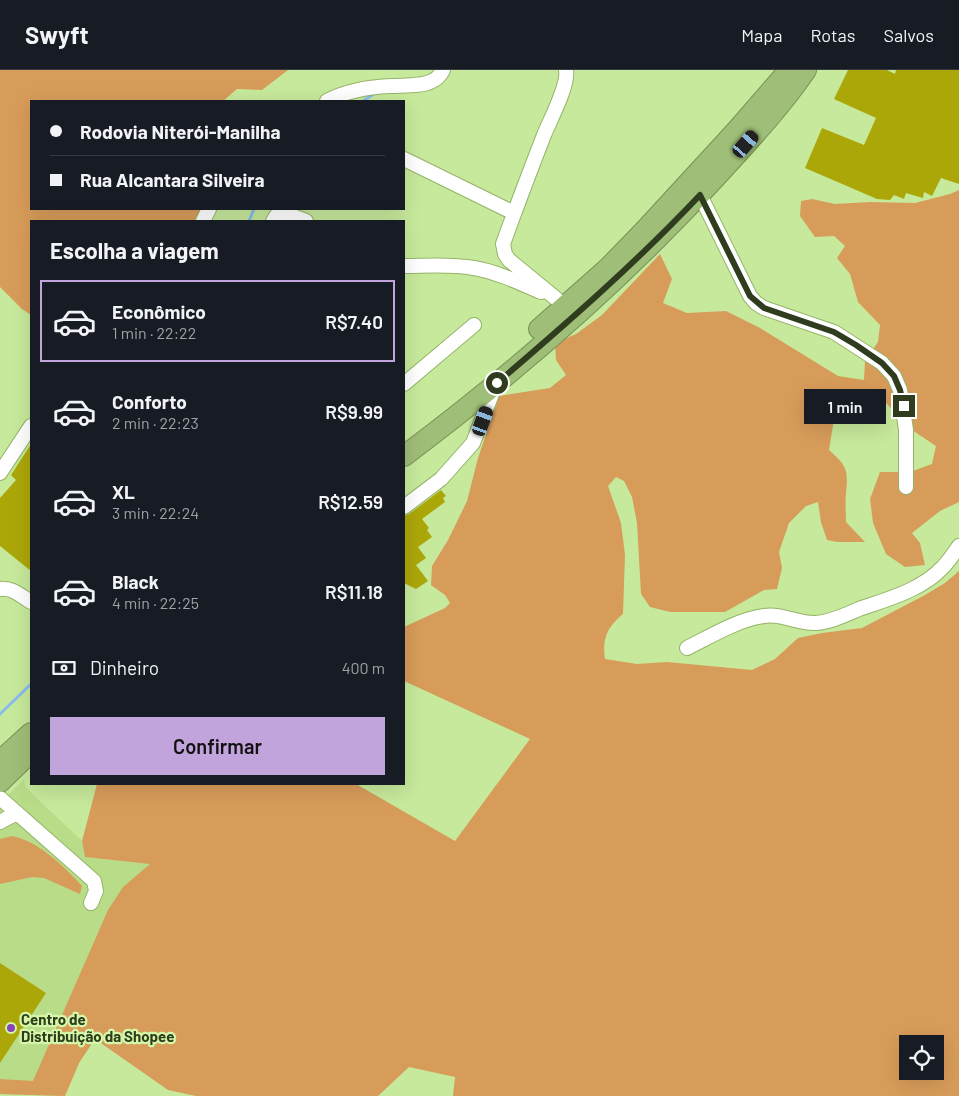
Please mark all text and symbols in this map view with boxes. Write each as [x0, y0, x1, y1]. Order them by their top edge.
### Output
text: Swyft [25, 20, 89, 49]
text: Mapa [741, 24, 782, 46]
text: Rotas [810, 24, 855, 46]
text: Salvos [883, 24, 934, 46]
text: Rodovia Niterói-Manilha [80, 120, 280, 143]
car [730, 128, 761, 160]
text: Rua Alcantara Silveira [80, 168, 265, 191]
text: Escolha a viagem [50, 237, 219, 263]
icon: car [52, 299, 97, 344]
text: Econômico [112, 300, 206, 323]
text: R$7.40 [325, 310, 383, 333]
text: 1 min · 22:22 [112, 323, 196, 342]
route start [486, 372, 508, 394]
callout: 1 min [804, 388, 886, 424]
icon: car [52, 389, 97, 434]
text: Conforto [112, 390, 187, 413]
route end [893, 395, 915, 417]
text: 1 min [828, 397, 862, 416]
text: R$9.99 [325, 400, 383, 423]
car [470, 404, 495, 438]
text: 2 min · 22:23 [112, 413, 199, 432]
icon: car [52, 479, 97, 524]
text: XL [112, 480, 135, 503]
text: R$12.59 [318, 490, 383, 513]
text: 3 min · 22:24 [112, 503, 199, 522]
icon: car [52, 569, 97, 614]
text: Black [112, 570, 159, 593]
text: R$11.18 [325, 580, 383, 603]
text: 4 min · 22:25 [112, 593, 199, 612]
icon: cash [50, 654, 78, 682]
text: Dinheiro [90, 656, 159, 679]
text: 400 m [342, 658, 385, 677]
button: Confirmar [50, 717, 385, 775]
place label: Centro de Distribuição da Shopee [21, 1010, 174, 1045]
marker: Centro de Distribuição da Shopee [5, 1022, 17, 1034]
map controls [899, 1035, 944, 1080]
button: locate [899, 1035, 944, 1080]

